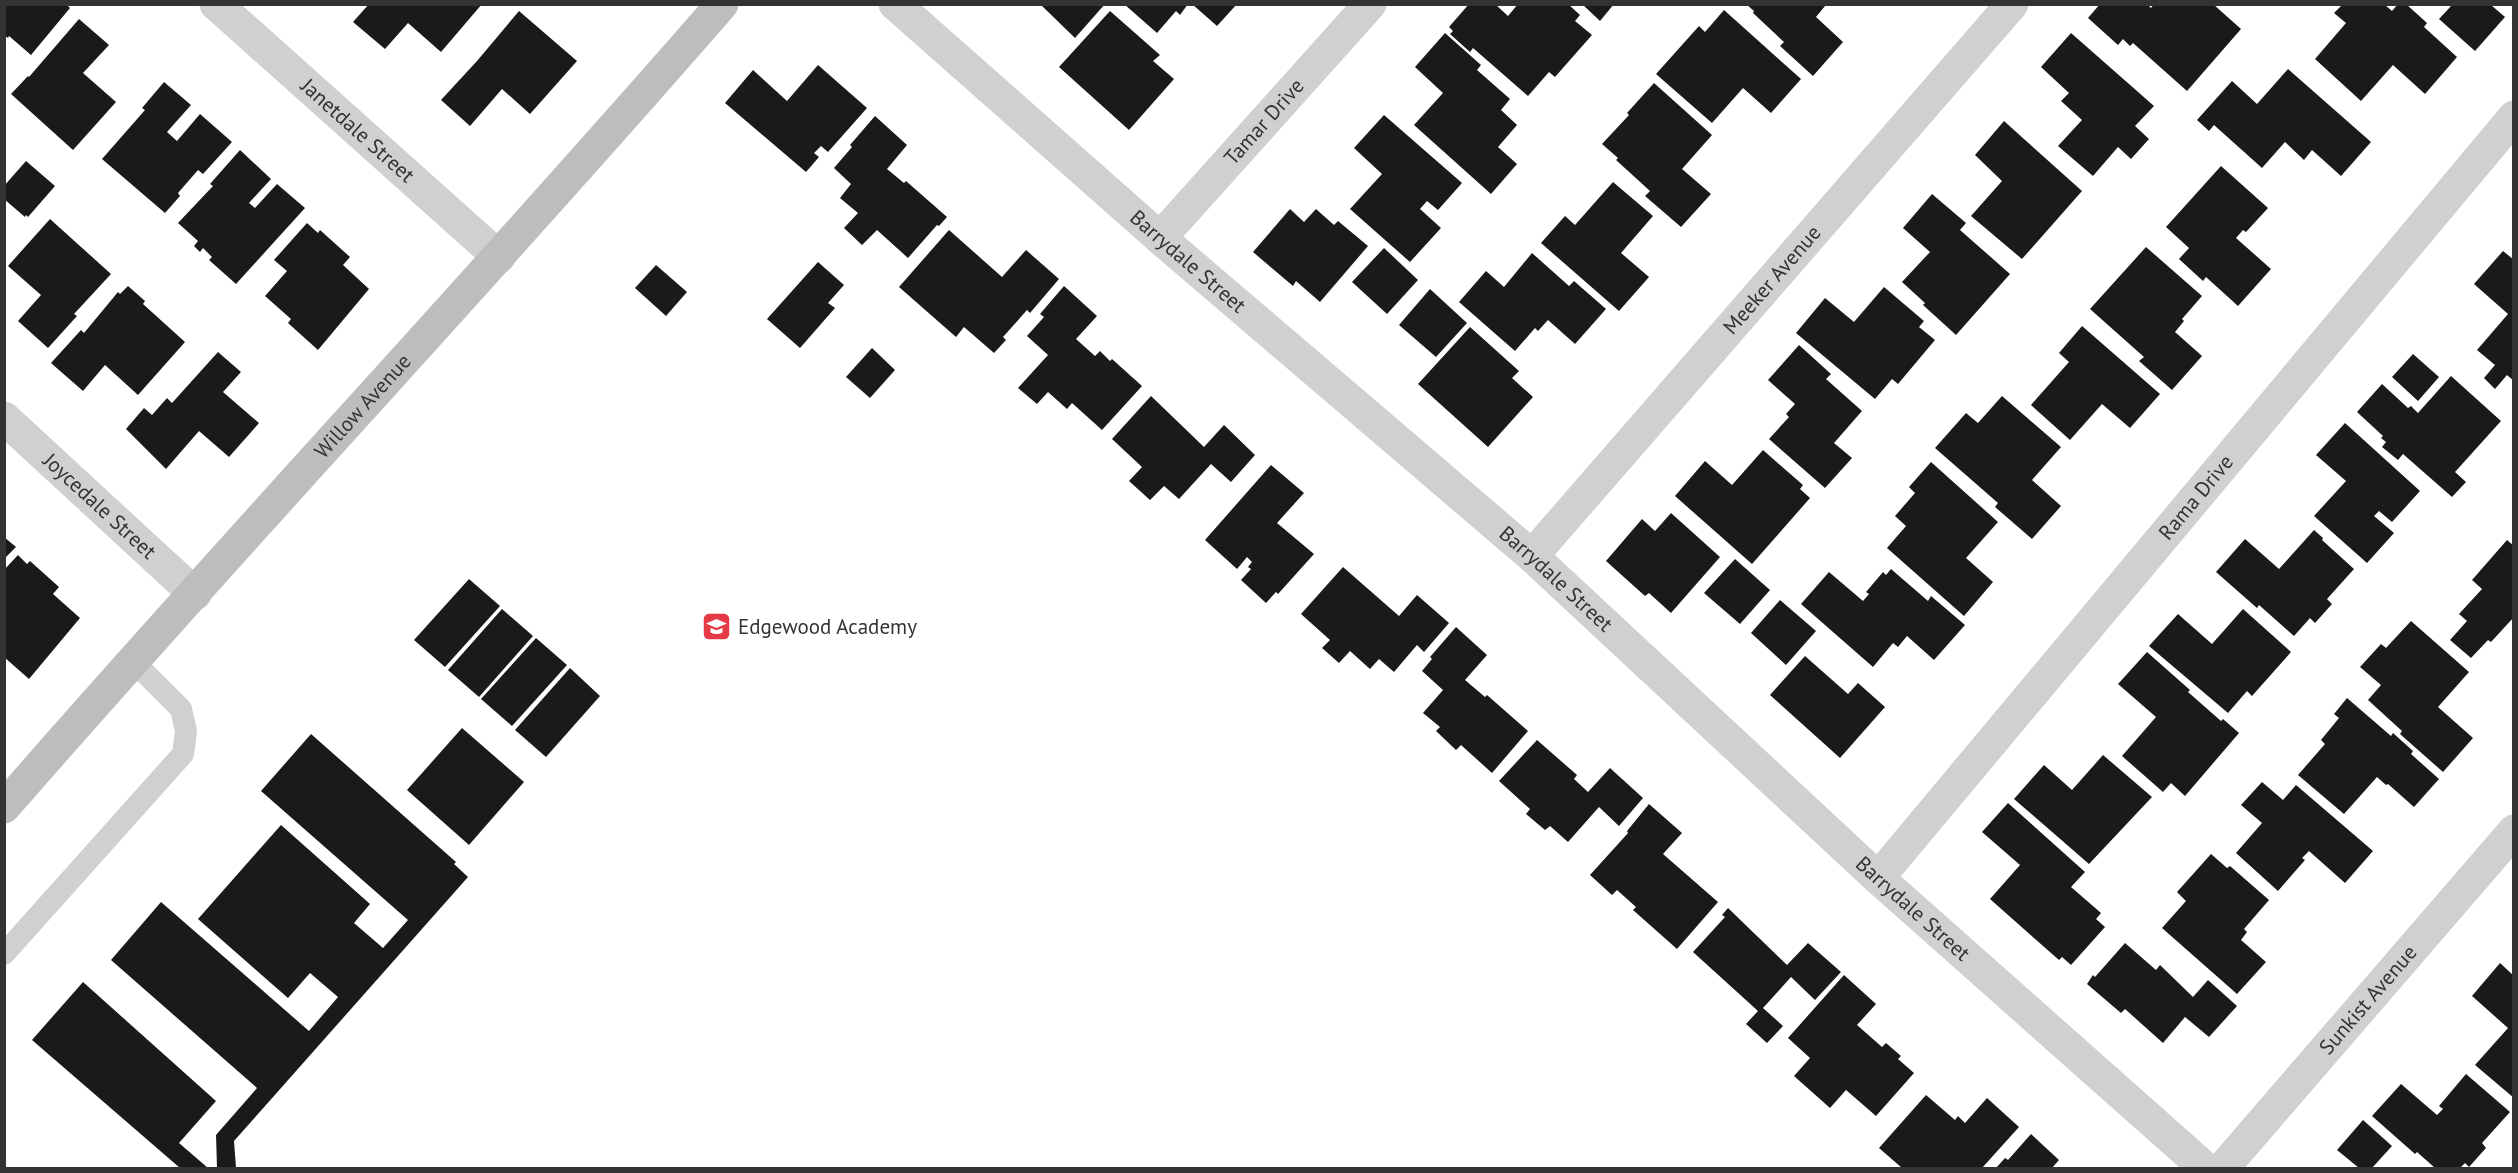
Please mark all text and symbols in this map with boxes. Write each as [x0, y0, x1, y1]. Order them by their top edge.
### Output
street label: Janetdale Street [295, 72, 421, 188]
street label: Tamar Drive [1218, 73, 1310, 170]
street label: Barrydale Street [1125, 204, 1252, 319]
street label: Meeker Avenue [1717, 219, 1827, 340]
street label: Willow Avenue [308, 348, 417, 464]
street label: Joycedale Street [37, 446, 162, 565]
street label: Rama Drive [2152, 449, 2239, 545]
street label: Barrydale Street [1494, 520, 1619, 637]
school or university icon: Edgewood Academy [701, 611, 733, 643]
place label: Edgewood Academy [738, 613, 917, 640]
street label: Barrydale Street [1850, 850, 1976, 966]
street label: Sunkist Avenue [2313, 939, 2422, 1060]

